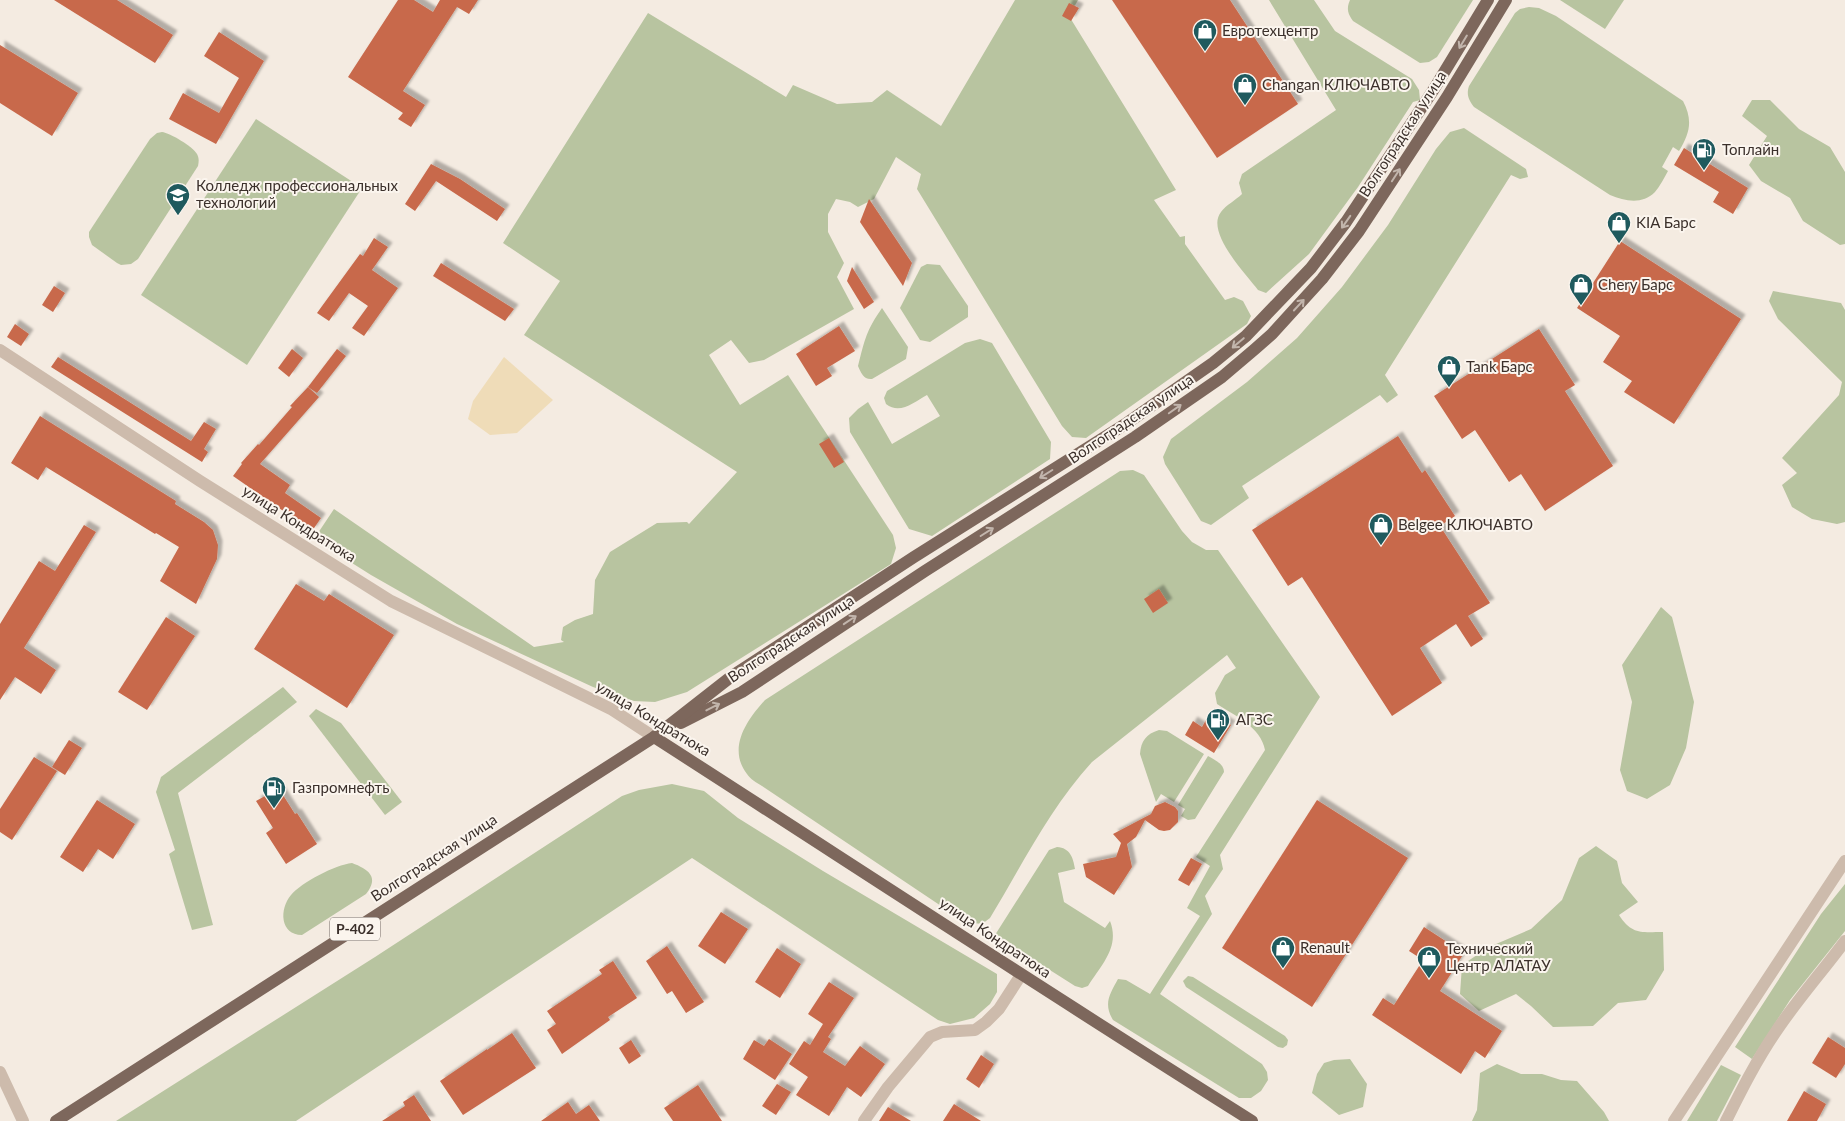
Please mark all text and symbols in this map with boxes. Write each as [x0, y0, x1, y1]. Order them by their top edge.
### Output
shop icon: Евротехцентр [1192, 18, 1218, 52]
place label: Евротехцентр [1222, 21, 1318, 39]
one-way arrow [1458, 34, 1468, 48]
street label: Волгоградская улица [1355, 67, 1450, 200]
shop icon: Changan КЛЮЧАВТО [1232, 72, 1258, 106]
place label: Changan КЛЮЧАВТО [1262, 75, 1410, 93]
fuel station icon: Топлайн [1691, 137, 1717, 171]
place label: Топлайн [1722, 140, 1779, 158]
one-way arrow [1391, 168, 1401, 182]
place label: Колледж профессиональных технологий [196, 176, 398, 211]
school or university icon: Колледж профессиональных технологий [165, 182, 191, 216]
shop icon: KIA Барс [1606, 210, 1632, 244]
place label: KIA Барс [1636, 213, 1696, 231]
one-way arrow [1341, 215, 1351, 229]
shop icon: Chery Барс [1568, 272, 1594, 306]
place label: Chery Барс [1598, 275, 1673, 293]
one-way arrow [1293, 298, 1305, 311]
one-way arrow [1232, 337, 1245, 348]
shop icon: Tank Барс [1436, 354, 1462, 388]
place label: Tank Барс [1466, 357, 1533, 375]
street label: Волгоградская улица [1065, 370, 1196, 467]
one-way arrow [1168, 404, 1182, 414]
one-way arrow [1040, 469, 1054, 479]
street label: улица Кондратюка [239, 481, 360, 565]
shop icon: Belgee КЛЮЧАВТО [1368, 512, 1394, 546]
place label: Belgee КЛЮЧАВТО [1398, 515, 1533, 533]
one-way arrow [979, 526, 993, 536]
street label: Волгоградская улица [724, 591, 857, 686]
one-way arrow [843, 615, 857, 625]
street label: улица Кондратюка [593, 677, 714, 760]
one-way arrow [705, 702, 720, 711]
fuel station icon: АГЗС [1205, 707, 1231, 741]
place label: АГЗС [1236, 710, 1273, 728]
fuel station icon: Газпромнефть [261, 775, 287, 809]
place label: Газпромнефть [292, 778, 389, 796]
street label: Волгоградская улица [367, 810, 500, 905]
street label: улица Кондратюка [936, 893, 1055, 981]
road number: Р-402 [330, 918, 380, 941]
shop icon: Renault [1270, 935, 1296, 969]
place label: Renault [1300, 938, 1351, 956]
place label: Технический Центр АЛАТАУ [1446, 939, 1551, 974]
shop icon: Технический Центр АЛАТАУ [1416, 945, 1442, 979]

